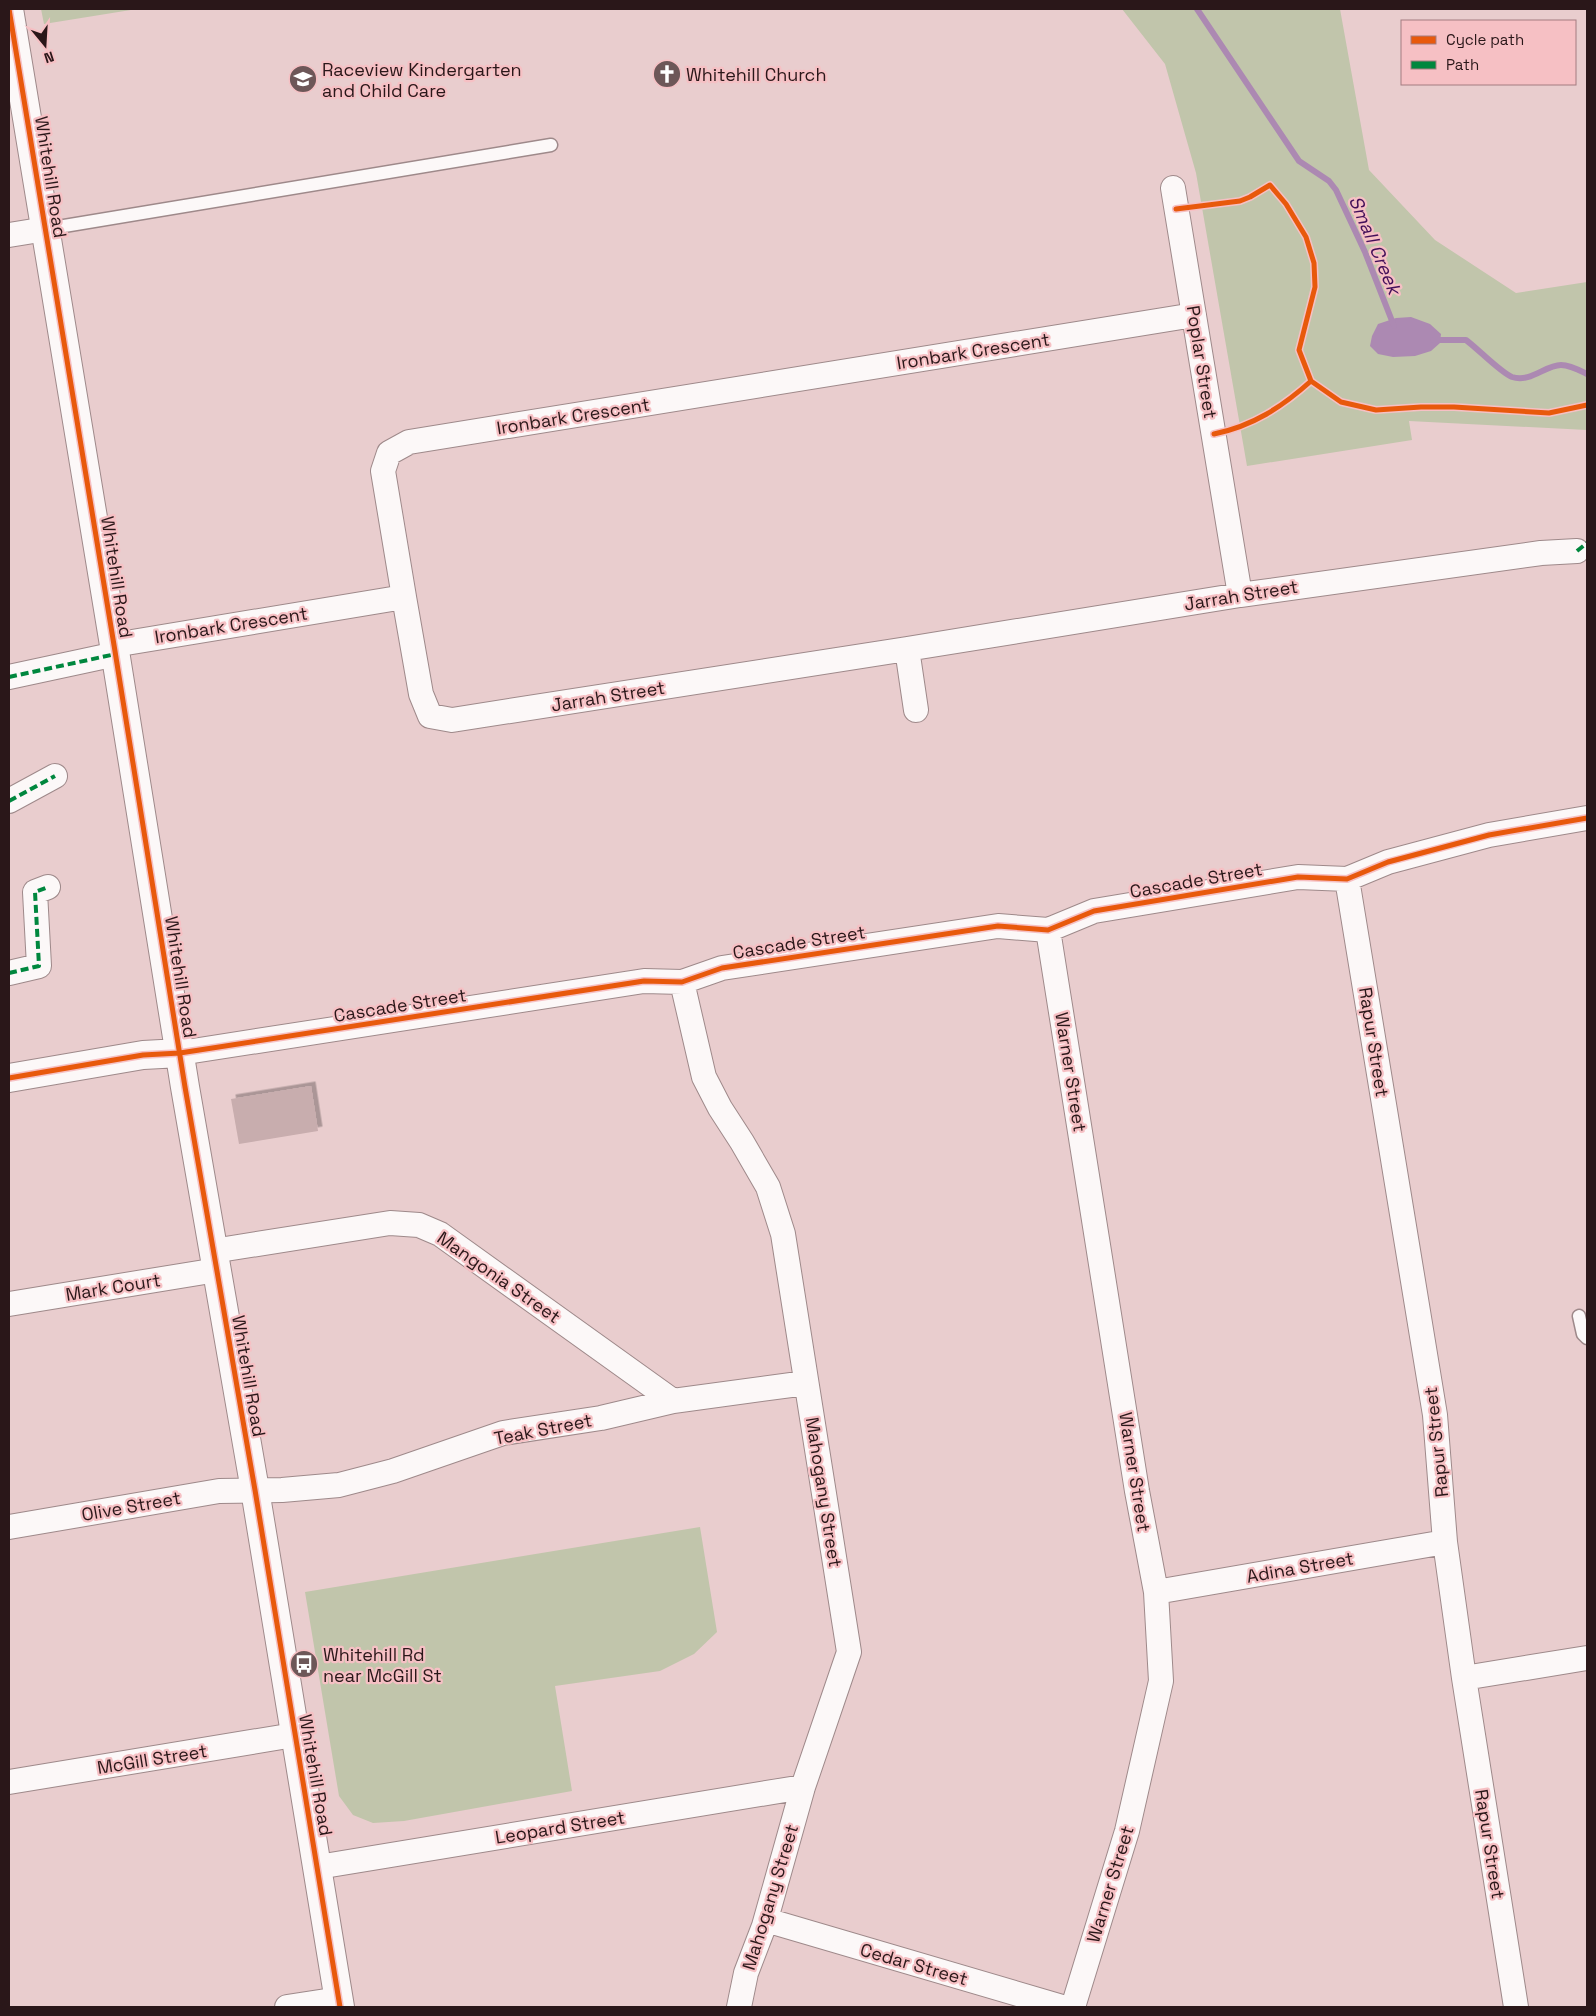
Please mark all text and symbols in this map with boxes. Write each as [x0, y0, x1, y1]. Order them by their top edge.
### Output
north arrow [20, 20, 70, 70]
legend [1401, 20, 1576, 85]
text: Cycle path [1446, 30, 1524, 49]
text: N [42, 47, 56, 67]
text: Path [1446, 55, 1479, 74]
place label: Raceview Kindergarten and Child Care [322, 58, 522, 102]
church icon: Whitehill Church [652, 59, 682, 89]
place label: Whitehill Church [686, 63, 826, 86]
school or university icon: Raceview Kindergarten and Child Care [288, 64, 318, 94]
street label: Whitehill Road [30, 115, 72, 239]
water label: Small Creek [1343, 192, 1408, 301]
street label: Poplar Street [1182, 304, 1222, 420]
street label: Ironbark Crescent [895, 328, 1051, 374]
street label: Ironbark Crescent [495, 393, 651, 439]
street label: Whitehill Road [96, 515, 138, 639]
street label: Jarrah Street [1182, 575, 1300, 615]
street label: Ironbark Crescent [153, 602, 309, 648]
street label: Jarrah Street [549, 676, 667, 716]
street label: Cascade Street [1128, 857, 1264, 903]
street label: Whitehill Road [160, 915, 202, 1039]
street label: Cascade Street [731, 920, 867, 964]
street label: Cascade Street [332, 983, 468, 1027]
street label: Rapur Street [1354, 986, 1394, 1098]
street label: Warner Street [1050, 1011, 1092, 1133]
street label: Mangonia Street [433, 1226, 565, 1328]
street label: Mark Court [64, 1268, 162, 1306]
street label: Whitehill Road [227, 1313, 271, 1439]
street label: Rapur Street [1419, 1386, 1453, 1498]
street label: Teak Street [492, 1408, 594, 1450]
street label: Warner Street [1114, 1411, 1156, 1533]
street label: Mahogany Street [801, 1415, 847, 1569]
street label: Olive Street [80, 1486, 182, 1526]
street label: Adina Street [1245, 1546, 1355, 1588]
place label: Whitehill Rd near McGill St [323, 1643, 442, 1687]
bus stop icon: Whitehill Rd near McGill St [289, 1649, 319, 1679]
street label: Whitehill Road [294, 1712, 338, 1838]
street label: McGill Street [95, 1739, 209, 1779]
street label: Rapur Street [1470, 1788, 1510, 1900]
street label: Leopard Street [493, 1805, 627, 1849]
street label: Mahogany Street [737, 1821, 803, 1973]
street label: Warner Street [1081, 1823, 1139, 1945]
street label: Cedar Street [858, 1938, 970, 1990]

